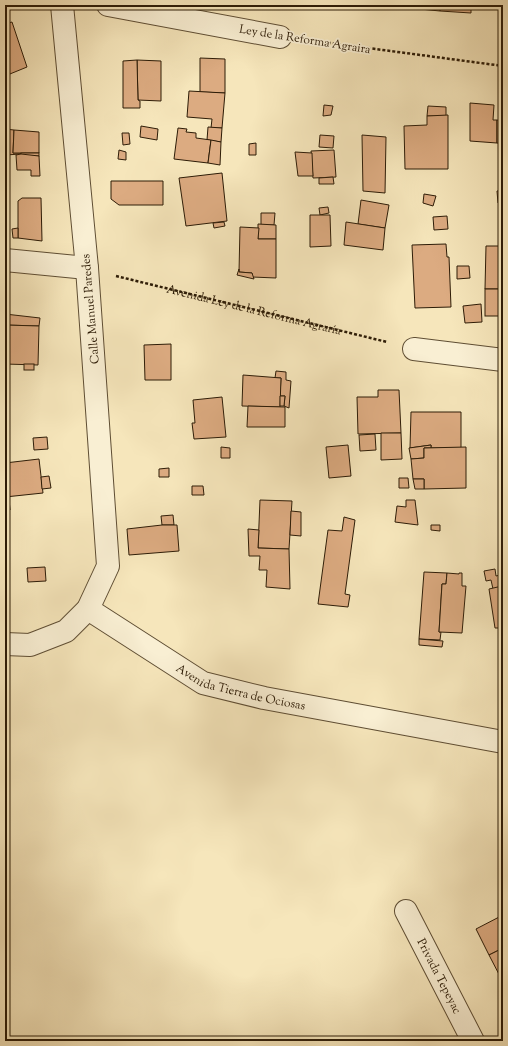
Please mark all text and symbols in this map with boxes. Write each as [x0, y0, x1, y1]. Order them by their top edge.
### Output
street label: Ley de la Reforma Agraira [238, 21, 372, 59]
street label: Calle Manuel Paredes [77, 253, 105, 365]
street label: Avenida Ley de la Reforma Agraría [165, 281, 343, 341]
street label: Avenida Tierra de Ociosas [172, 660, 307, 716]
street label: Privada Tepeyac [412, 935, 466, 1018]

